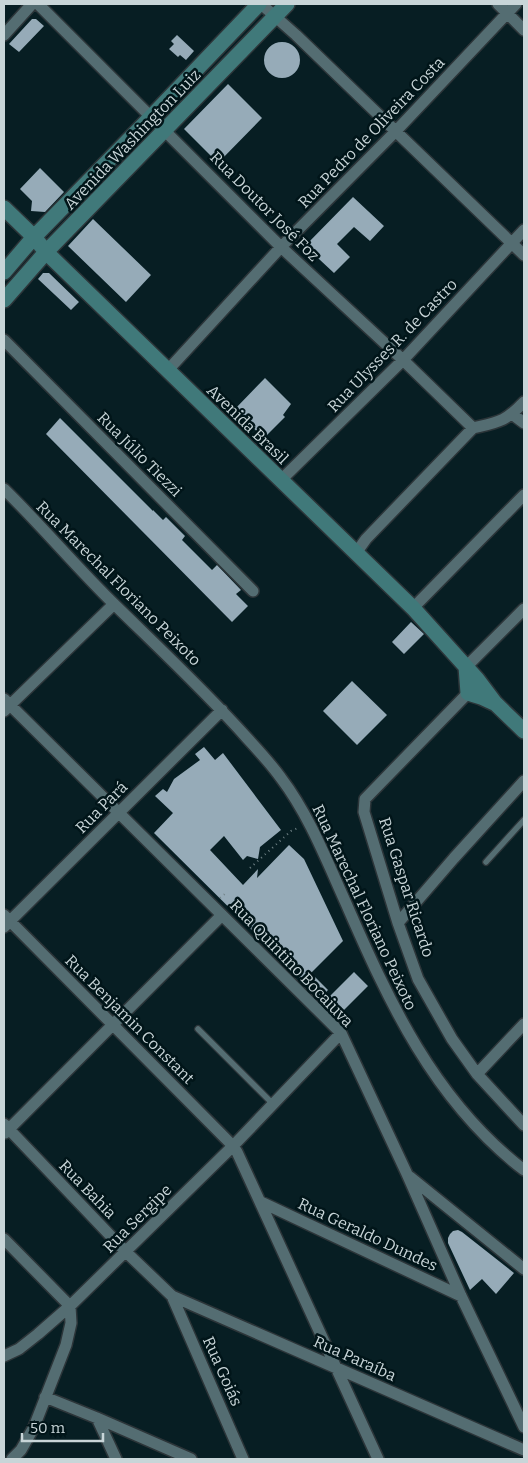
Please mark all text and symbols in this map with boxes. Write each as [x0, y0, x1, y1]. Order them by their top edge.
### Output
street label: Rua Pedro de Oliveira Costa [294, 53, 449, 212]
street label: Avenida Washington Luiz [60, 65, 205, 213]
street label: Rua Doutor José Foz [206, 148, 323, 265]
street label: Rua Ulysses R. de Castro [324, 275, 461, 416]
street label: Avenida Brasil [203, 381, 293, 468]
street label: Rua Júlio Tiezzi [93, 408, 186, 501]
street label: Rua Marechal Floriano Peixoto [32, 497, 205, 670]
street label: Rua Pará [72, 777, 131, 837]
street label: Rua Marechal Floriano Peixoto [308, 801, 421, 1013]
street label: Rua Gaspar Ricardo [375, 815, 438, 959]
street label: Rua Quintino Bocaiuva [226, 896, 357, 1031]
street label: Rua Benjamin Constant [61, 951, 198, 1088]
street label: Rua Bahia [55, 1156, 120, 1223]
street label: Rua Sergipe [99, 1180, 175, 1256]
street label: Rua Geraldo Dundes [295, 1194, 441, 1275]
street label: Rua Paraíba [311, 1332, 399, 1385]
street label: Rua Goiás [199, 1334, 246, 1409]
scale bar [22, 1410, 104, 1442]
text: 50 m [30, 1419, 66, 1437]

